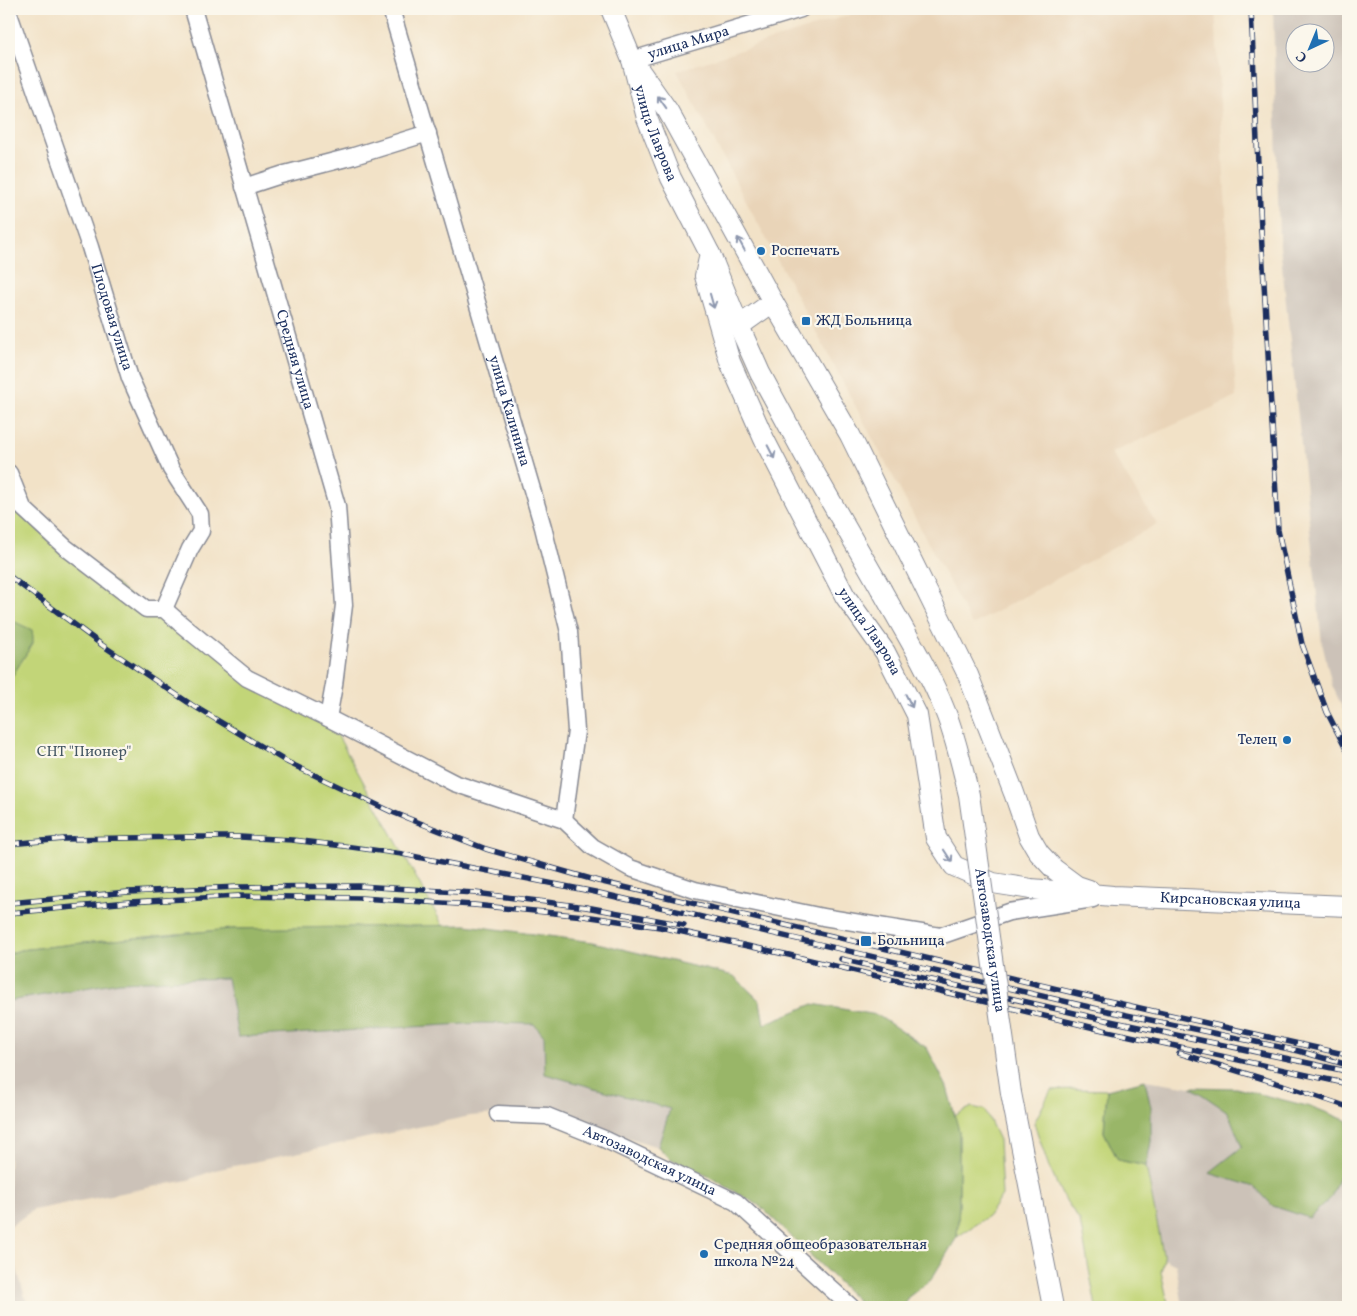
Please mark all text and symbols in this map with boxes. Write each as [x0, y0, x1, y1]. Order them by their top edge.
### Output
street label: улица Мира [645, 21, 732, 65]
north arrow [1284, 22, 1334, 72]
text: С [1292, 46, 1312, 66]
street label: улица Лаврова [628, 83, 682, 185]
one-way arrow [657, 95, 667, 109]
one-way arrow [736, 237, 745, 252]
place label: Роспечать [771, 241, 840, 262]
marker: Роспечать [755, 245, 767, 257]
street label: Плодовая улица [85, 261, 138, 373]
one-way arrow [707, 293, 717, 309]
street label: Средняя улица [270, 307, 319, 412]
place label: ЖД Больница [816, 311, 912, 332]
marker: ЖД Больница [800, 315, 812, 327]
street label: улица Калинина [483, 353, 535, 469]
one-way arrow [766, 445, 776, 460]
street label: улица Лаврова [832, 584, 906, 679]
one-way arrow [905, 693, 914, 708]
place label: Телец [1238, 730, 1278, 751]
marker: Телец [1281, 734, 1293, 746]
park label: СНТ "Пионер" [37, 742, 131, 763]
one-way arrow [943, 849, 953, 863]
street label: Автозаводская улица [969, 867, 1010, 1014]
street label: Кирсановская улица [1159, 888, 1301, 914]
place label: Больница [877, 931, 945, 952]
marker: Больница [859, 934, 873, 948]
street label: Автозаводская улица [579, 1121, 720, 1202]
place label: Средняя общеобразовательная школа №24 [714, 1235, 927, 1273]
marker: Средняя общеобразовательная школа №24 [698, 1248, 710, 1260]

